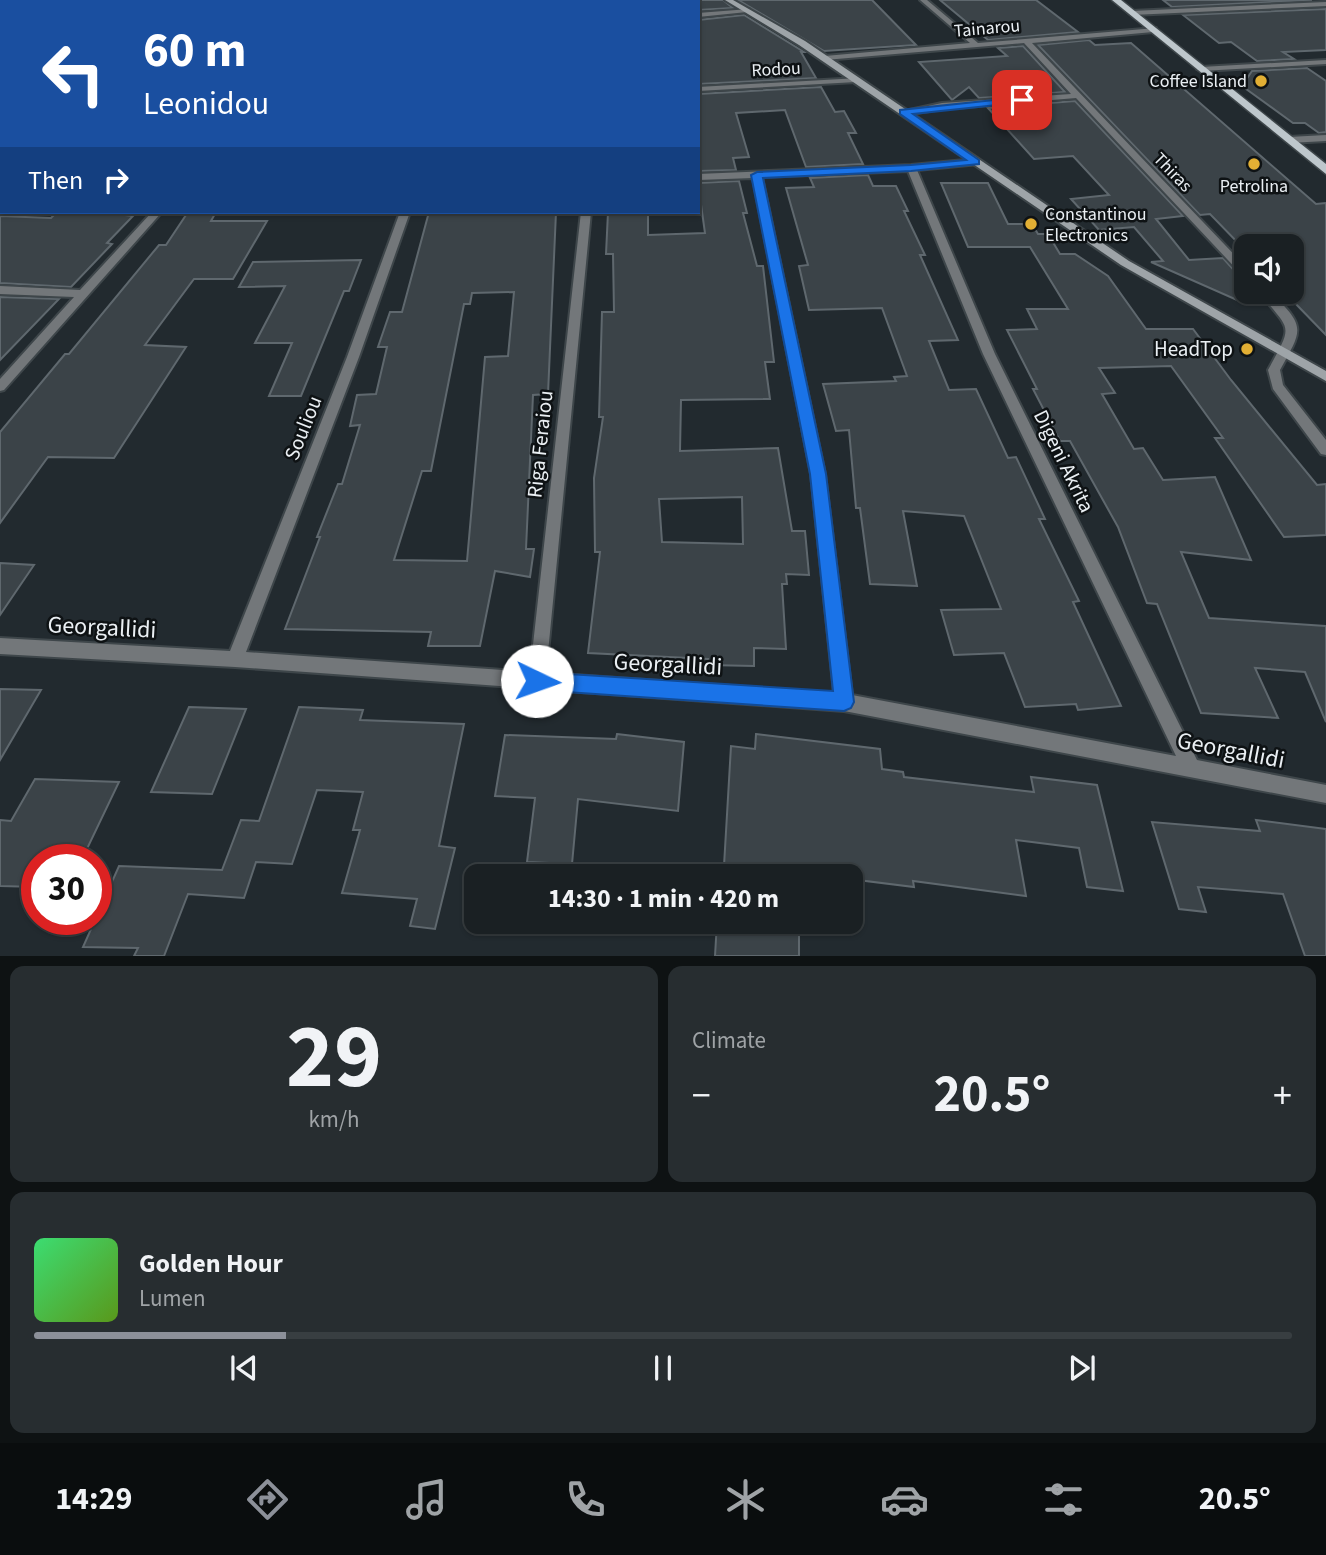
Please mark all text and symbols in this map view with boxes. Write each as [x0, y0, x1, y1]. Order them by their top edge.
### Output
street label: Tainarou [953, 13, 1021, 44]
text: 60 m [143, 16, 247, 86]
icon: left [28, 28, 119, 119]
street label: Rodou [751, 56, 801, 83]
place label: Coffee Island [1150, 69, 1247, 94]
pin [992, 70, 1052, 130]
marker: Coffee Island [1253, 73, 1269, 89]
text: Leonidou [143, 81, 269, 127]
icon: arrive [1003, 81, 1041, 119]
street label: Thiras [1148, 147, 1198, 198]
marker: Petrolina [1246, 156, 1262, 172]
icon: right [97, 161, 135, 199]
text: Then [28, 162, 83, 199]
place label: Petrolina [1220, 174, 1288, 199]
place label: Constantinou Electronics [1045, 202, 1147, 248]
marker: Constantinou Electronics [1023, 216, 1039, 232]
map controls [1234, 234, 1304, 304]
button: sound [1234, 234, 1304, 304]
place label: HeadTop [1154, 334, 1233, 364]
marker: HeadTop [1239, 341, 1255, 357]
street label: Riga Feraiou [519, 389, 561, 499]
street label: Souliou [276, 391, 330, 465]
street label: Digeni Akrita [1026, 404, 1102, 518]
street label: Georgallidi [47, 607, 157, 648]
position arrow [500, 644, 574, 718]
street label: Georgallidi [613, 644, 723, 685]
street label: Georgallidi [1174, 723, 1288, 778]
speed limit sign: 30 [21, 844, 112, 935]
text: 14:30 · 1 min · 420 m [548, 880, 779, 917]
text: 29 [286, 993, 382, 1122]
text: Climate [692, 1024, 766, 1057]
text: 20.5° [934, 1058, 1050, 1132]
text: − [692, 1069, 711, 1123]
text: + [1273, 1069, 1292, 1123]
text: km/h [308, 1103, 360, 1136]
text: Golden Hour [139, 1245, 283, 1282]
text: Lumen [139, 1282, 206, 1315]
icon: previous [225, 1349, 263, 1387]
icon: pause [644, 1349, 682, 1387]
icon: next [1063, 1349, 1101, 1387]
icon: directions [243, 1475, 292, 1524]
icon: music [402, 1475, 451, 1524]
icon: phone [561, 1475, 610, 1524]
icon: climate [721, 1475, 770, 1524]
icon: car [880, 1475, 929, 1524]
icon: filters [1039, 1475, 1088, 1524]
text: 14:29 [55, 1476, 132, 1522]
text: 20.5° [1199, 1476, 1271, 1522]

